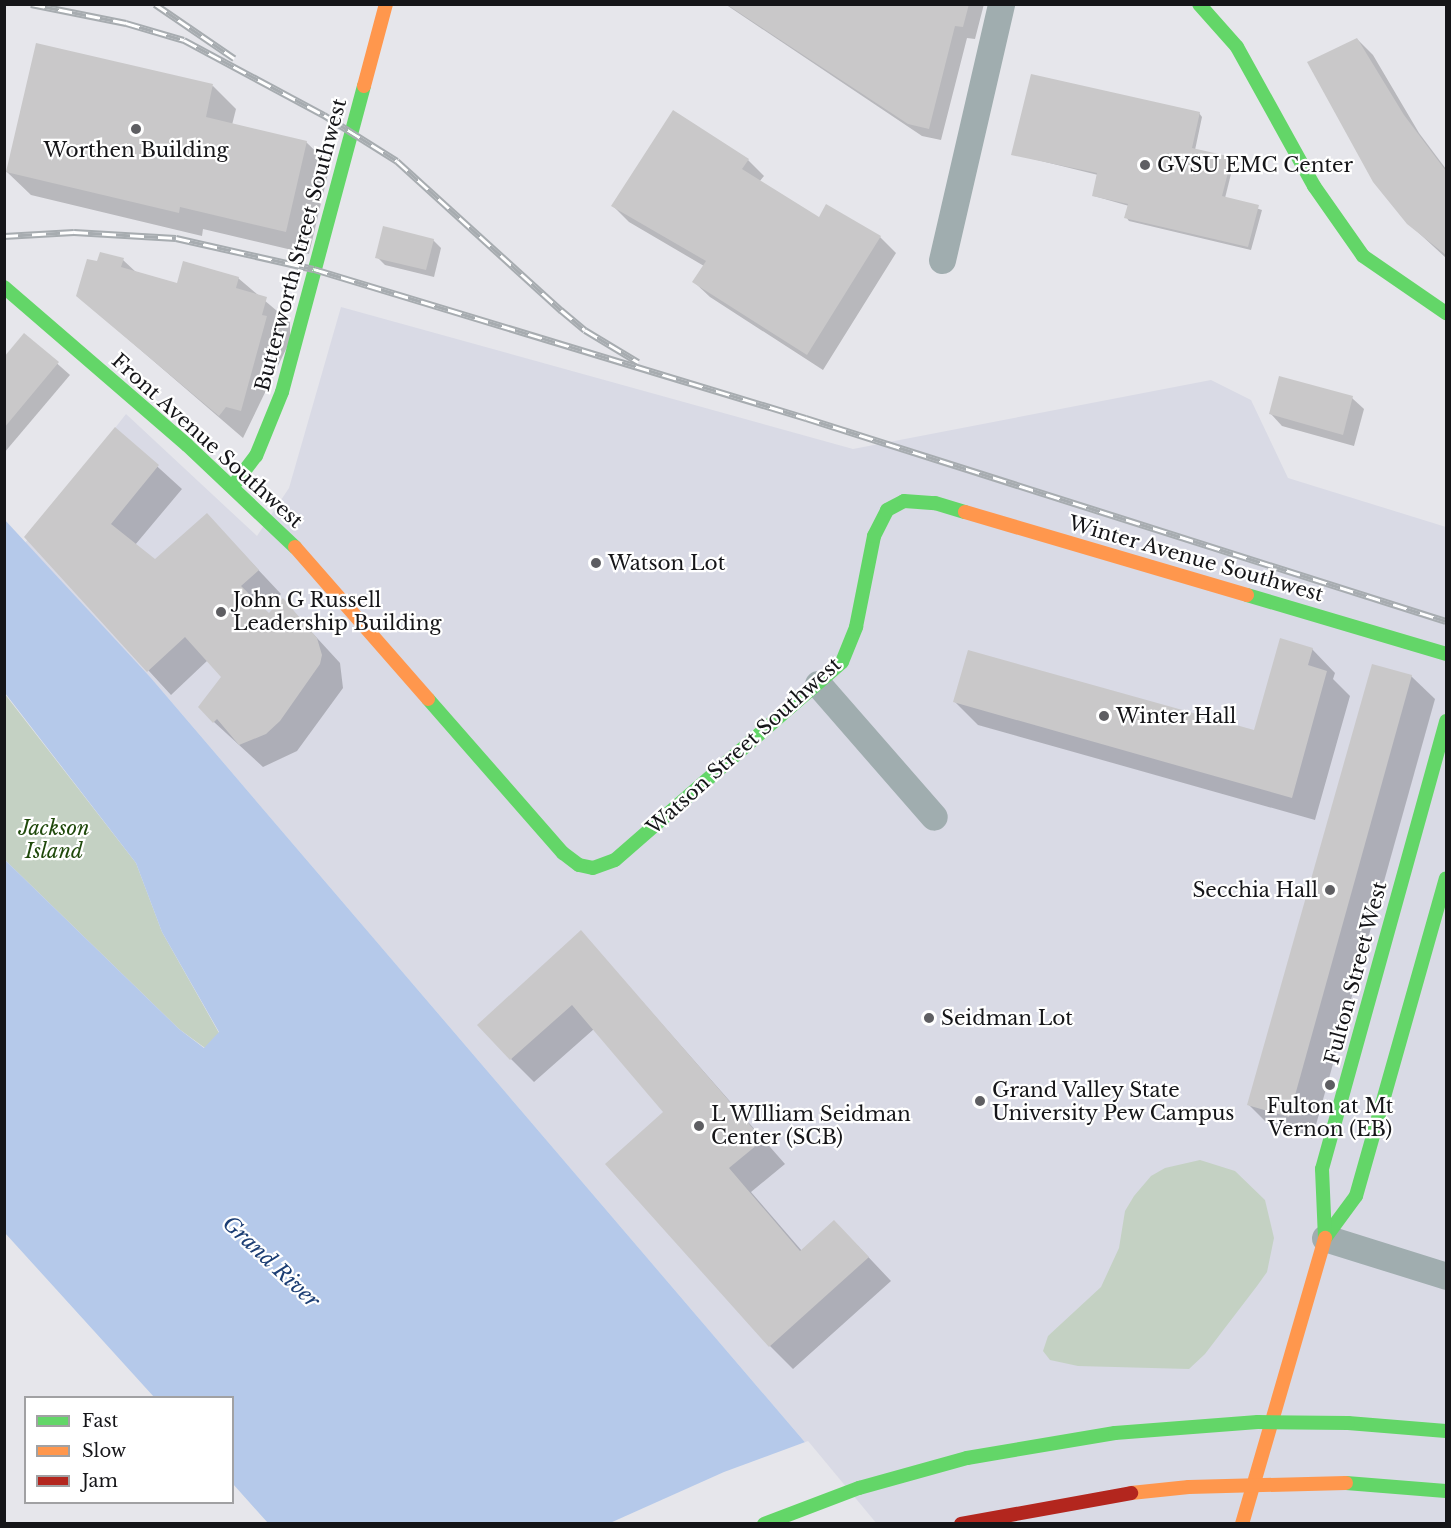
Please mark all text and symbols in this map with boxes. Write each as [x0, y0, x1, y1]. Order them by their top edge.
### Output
street label: Butterworth Street Southwest [250, 96, 352, 394]
marker: Worthen Building [129, 122, 143, 136]
place label: Worthen Building [44, 138, 228, 162]
place label: GVSU EMC Center [1157, 153, 1353, 177]
marker: GVSU EMC Center [1138, 158, 1152, 172]
street label: Front Avenue Southwest [106, 349, 308, 533]
street label: Winter Avenue Southwest [1065, 511, 1327, 607]
place label: Watson Lot [608, 551, 725, 575]
marker: Watson Lot [589, 556, 603, 570]
place label: John G Russell Leadership Building [233, 588, 442, 635]
marker: John G Russell Leadership Building [214, 605, 228, 619]
street label: Watson Street Southwest [642, 652, 846, 840]
place label: Winter Hall [1116, 704, 1237, 728]
marker: Winter Hall [1097, 709, 1111, 723]
park label: Jackson Island [18, 816, 90, 863]
place label: Secchia Hall [1192, 878, 1318, 902]
street label: Fulton Street West [1320, 878, 1392, 1068]
marker: Secchia Hall [1323, 883, 1337, 897]
place label: Seidman Lot [941, 1006, 1073, 1030]
marker: Seidman Lot [922, 1011, 936, 1025]
place label: Grand Valley State University Pew Campus [992, 1078, 1236, 1125]
marker: Fulton at Mt Vernon (EB) [1323, 1078, 1337, 1092]
marker: Grand Valley State University Pew Campus [973, 1094, 987, 1108]
place label: Fulton at Mt Vernon (EB) [1267, 1094, 1393, 1141]
place label: L WIlliam Seidman Center (SCB) [711, 1102, 912, 1149]
marker: L WIlliam Seidman Center (SCB) [692, 1119, 706, 1133]
water label: Grand River [217, 1210, 325, 1314]
legend [24, 1396, 234, 1504]
text: Fast [82, 1410, 118, 1432]
text: Slow [82, 1440, 126, 1462]
text: Jam [82, 1470, 118, 1492]

